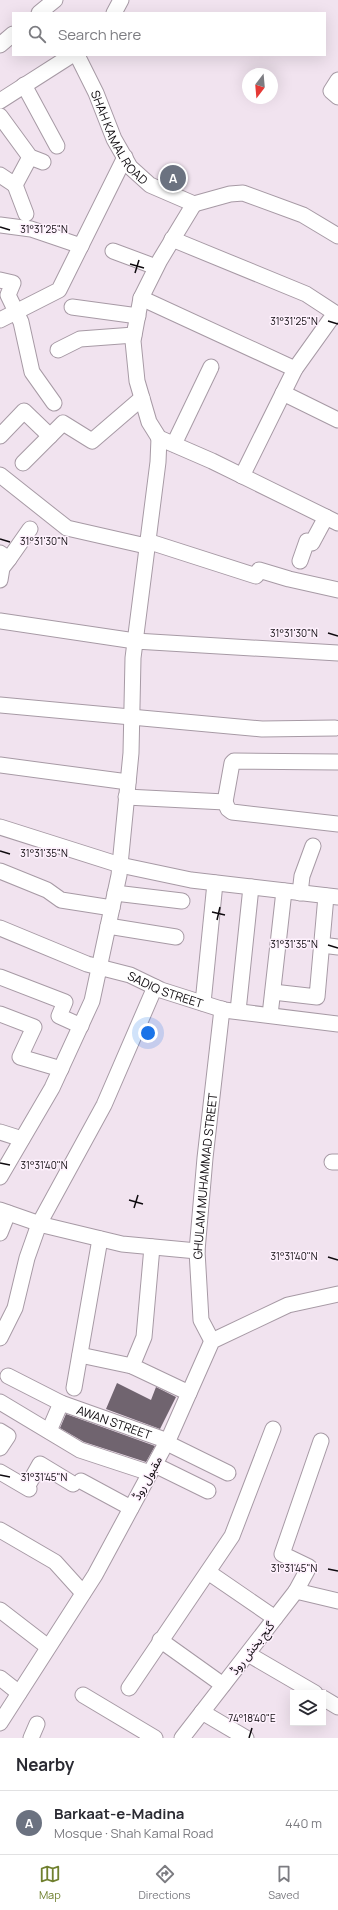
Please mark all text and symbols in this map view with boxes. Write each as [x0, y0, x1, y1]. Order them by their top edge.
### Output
search box [12, 12, 326, 56]
icon: search [26, 23, 48, 45]
text: Search here [58, 24, 141, 45]
north arrow [242, 68, 278, 104]
street label: SHAH KAMAL ROAD [87, 88, 152, 188]
pin: A [160, 163, 186, 193]
text: 31°31'25"N [20, 222, 68, 236]
text: 31°31'25"N [270, 314, 318, 328]
text: 31°31'30"N [20, 534, 68, 548]
text: 31°31'30"N [270, 626, 318, 640]
text: 31°31'35"N [20, 846, 68, 860]
text: 31°31'35"N [270, 937, 318, 951]
street label: SADIQ STREET [125, 967, 206, 1012]
your location [138, 1023, 158, 1043]
street label: GHULAM MUHAMMAD STREET [188, 1091, 221, 1260]
text: 31°31'40"N [20, 1158, 68, 1172]
text: 31°31'40"N [270, 1249, 318, 1263]
street label: AWAN STREET [74, 1401, 155, 1443]
street label: مقبول روڈ [128, 1453, 166, 1503]
text: 31°31'45"N [21, 1470, 68, 1484]
text: 31°31'45"N [271, 1561, 318, 1575]
street label: گنج بخش روڈ [226, 1617, 280, 1679]
map controls [290, 1690, 326, 1726]
button: layers [290, 1690, 326, 1726]
text: 74°18'40"E [228, 1711, 276, 1725]
text: Nearby [16, 1753, 74, 1776]
text: Barkaat-e-Madina [54, 1803, 185, 1824]
text: A [25, 1814, 33, 1832]
text: 440 m [285, 1814, 322, 1832]
text: Mosque · Shah Kamal Road [54, 1824, 213, 1842]
tab: Map [39, 1863, 61, 1902]
tab: Directions [138, 1863, 191, 1902]
tab: Saved [268, 1863, 299, 1902]

